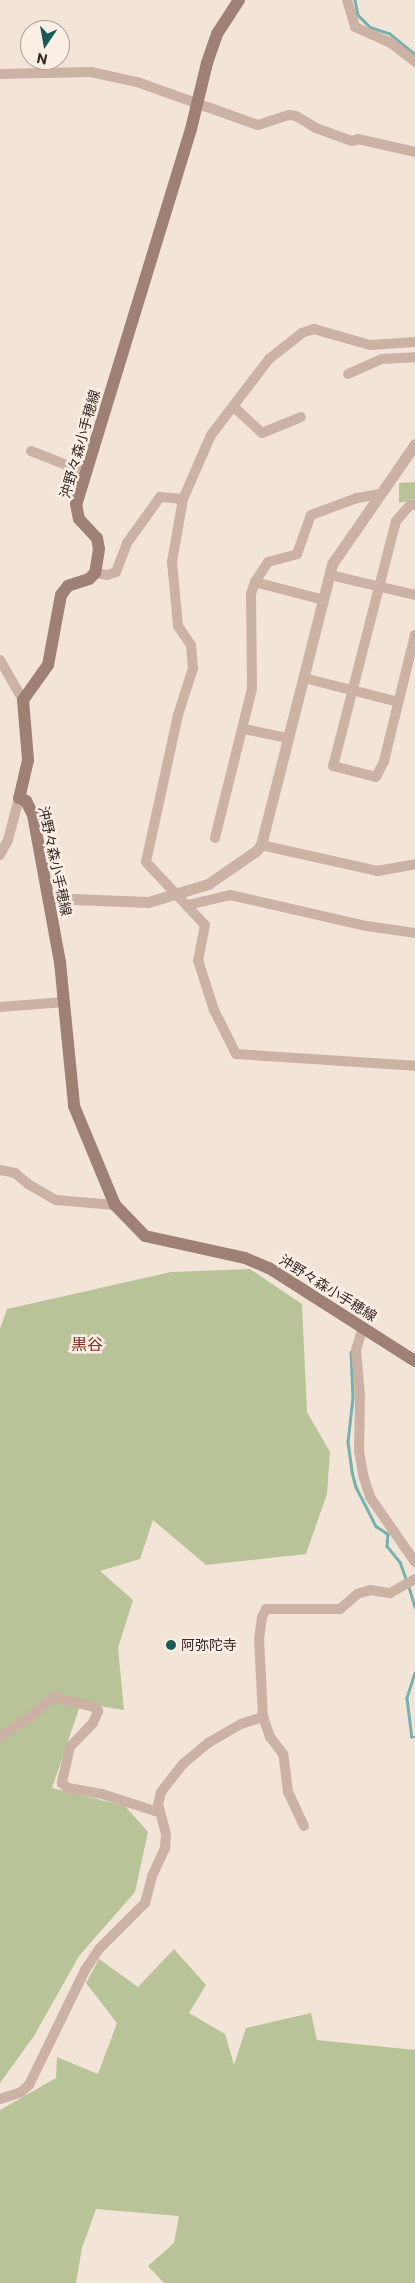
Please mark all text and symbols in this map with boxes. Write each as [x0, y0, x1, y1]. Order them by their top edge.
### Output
north arrow [20, 20, 70, 70]
text: N [35, 50, 49, 69]
street label: 沖野々森小手穂線 [56, 388, 104, 500]
street label: 沖野々森小手穂線 [35, 804, 75, 918]
street label: 沖野々森小手穂線 [276, 1251, 380, 1325]
district label: 黒谷 [71, 1334, 103, 1354]
place label: 阿弥陀寺 [181, 1637, 237, 1653]
marker: 阿弥陀寺 [165, 1639, 177, 1651]

